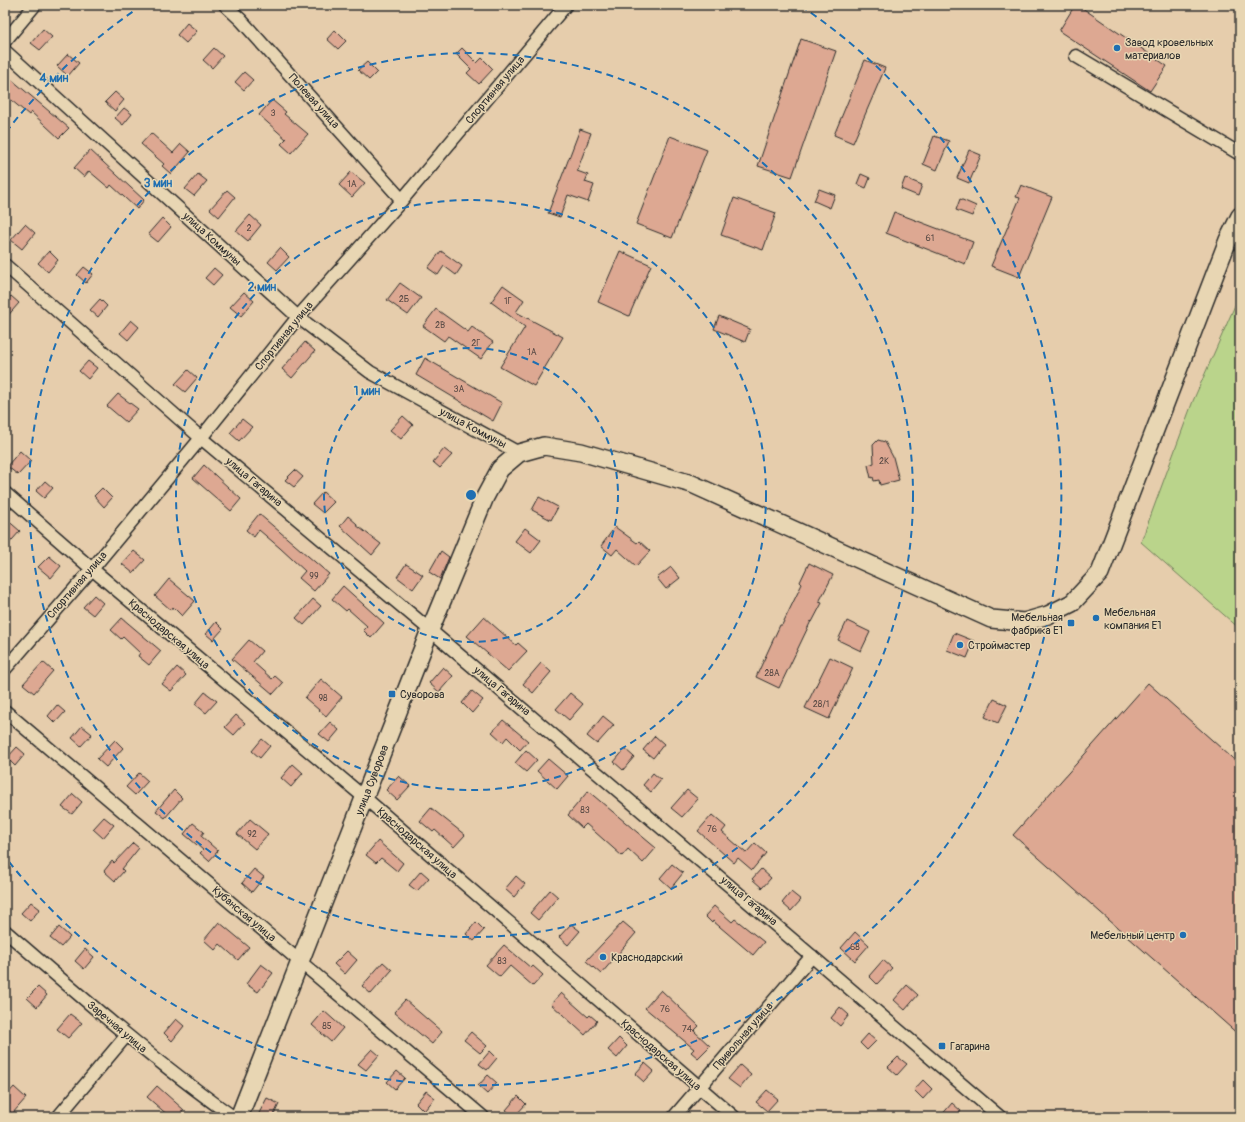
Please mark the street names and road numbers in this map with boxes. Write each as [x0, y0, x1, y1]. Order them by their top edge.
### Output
street label: Спортивная улица [463, 53, 527, 127]
street label: Полевая улица [286, 71, 342, 131]
street label: улица Коммуны [179, 209, 244, 269]
street label: Спортивная улица [252, 299, 316, 373]
street label: улица Коммуны [436, 404, 509, 451]
street label: улица Гагарина [222, 454, 285, 509]
street label: Спортивная улица [44, 549, 110, 621]
street label: Краснодарская улица [126, 596, 212, 672]
street label: улица Гагарина [470, 663, 533, 718]
street label: улица Суворова [352, 743, 391, 818]
street label: Краснодарская улица [374, 805, 460, 881]
street label: улица Гагарина [717, 873, 780, 928]
street label: Кубанская улица [209, 884, 279, 944]
street label: Заречная улица [85, 998, 149, 1056]
street label: Привольная улица [710, 1000, 776, 1072]
street label: Краснодарская улица [618, 1017, 704, 1093]

